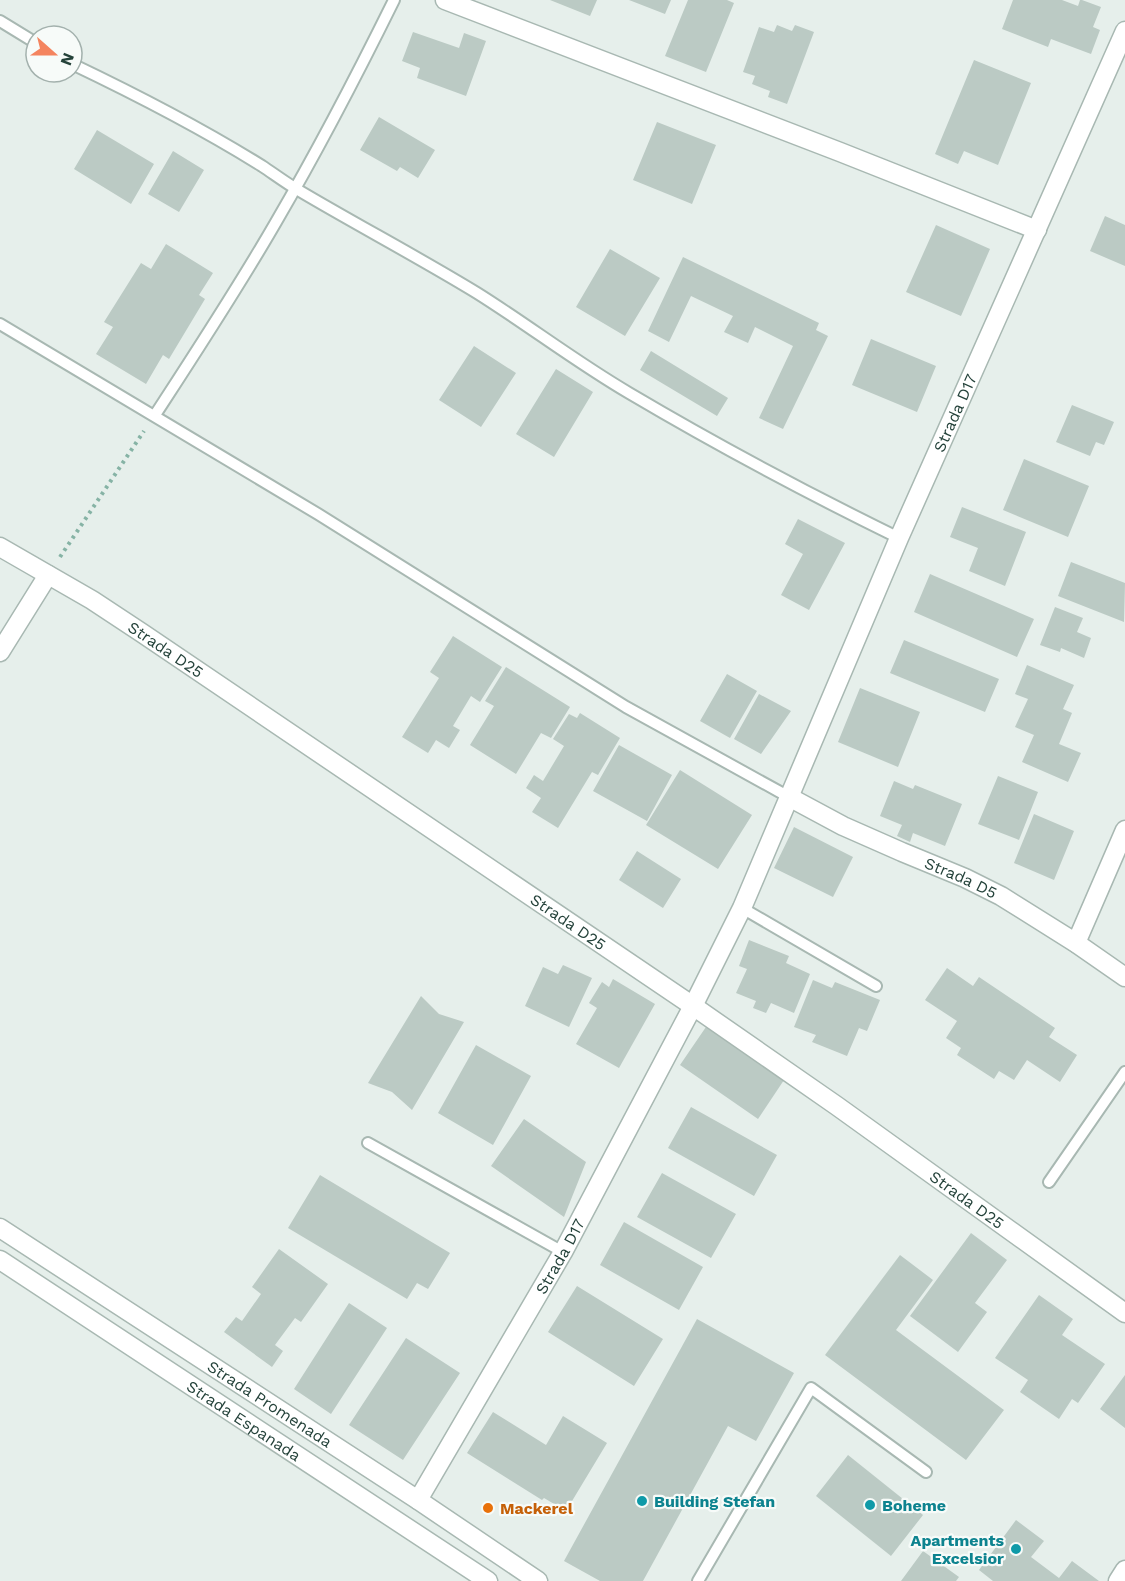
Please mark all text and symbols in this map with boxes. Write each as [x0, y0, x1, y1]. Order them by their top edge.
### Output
north arrow [24, 24, 84, 84]
text: N [57, 50, 79, 68]
street label: Strada D17 [929, 371, 980, 455]
street label: Strada D25 [125, 617, 207, 681]
street label: Strada D5 [922, 853, 1000, 902]
street label: Strada D25 [527, 889, 610, 954]
street label: Strada D25 [926, 1166, 1008, 1233]
street label: Strada D17 [531, 1215, 588, 1297]
street label: Strada Promenada [204, 1356, 336, 1451]
street label: Strada Espanada [183, 1376, 304, 1465]
place label: Building Stefan [654, 1492, 775, 1511]
marker: Building Stefan [635, 1494, 649, 1508]
place label: Boheme [882, 1496, 946, 1515]
marker: Boheme [863, 1498, 877, 1512]
place label: Mackerel [500, 1499, 574, 1518]
marker: Mackerel [481, 1501, 495, 1515]
place label: Apartments Excelsior [911, 1531, 1004, 1568]
marker: Apartments Excelsior [1009, 1542, 1023, 1556]

